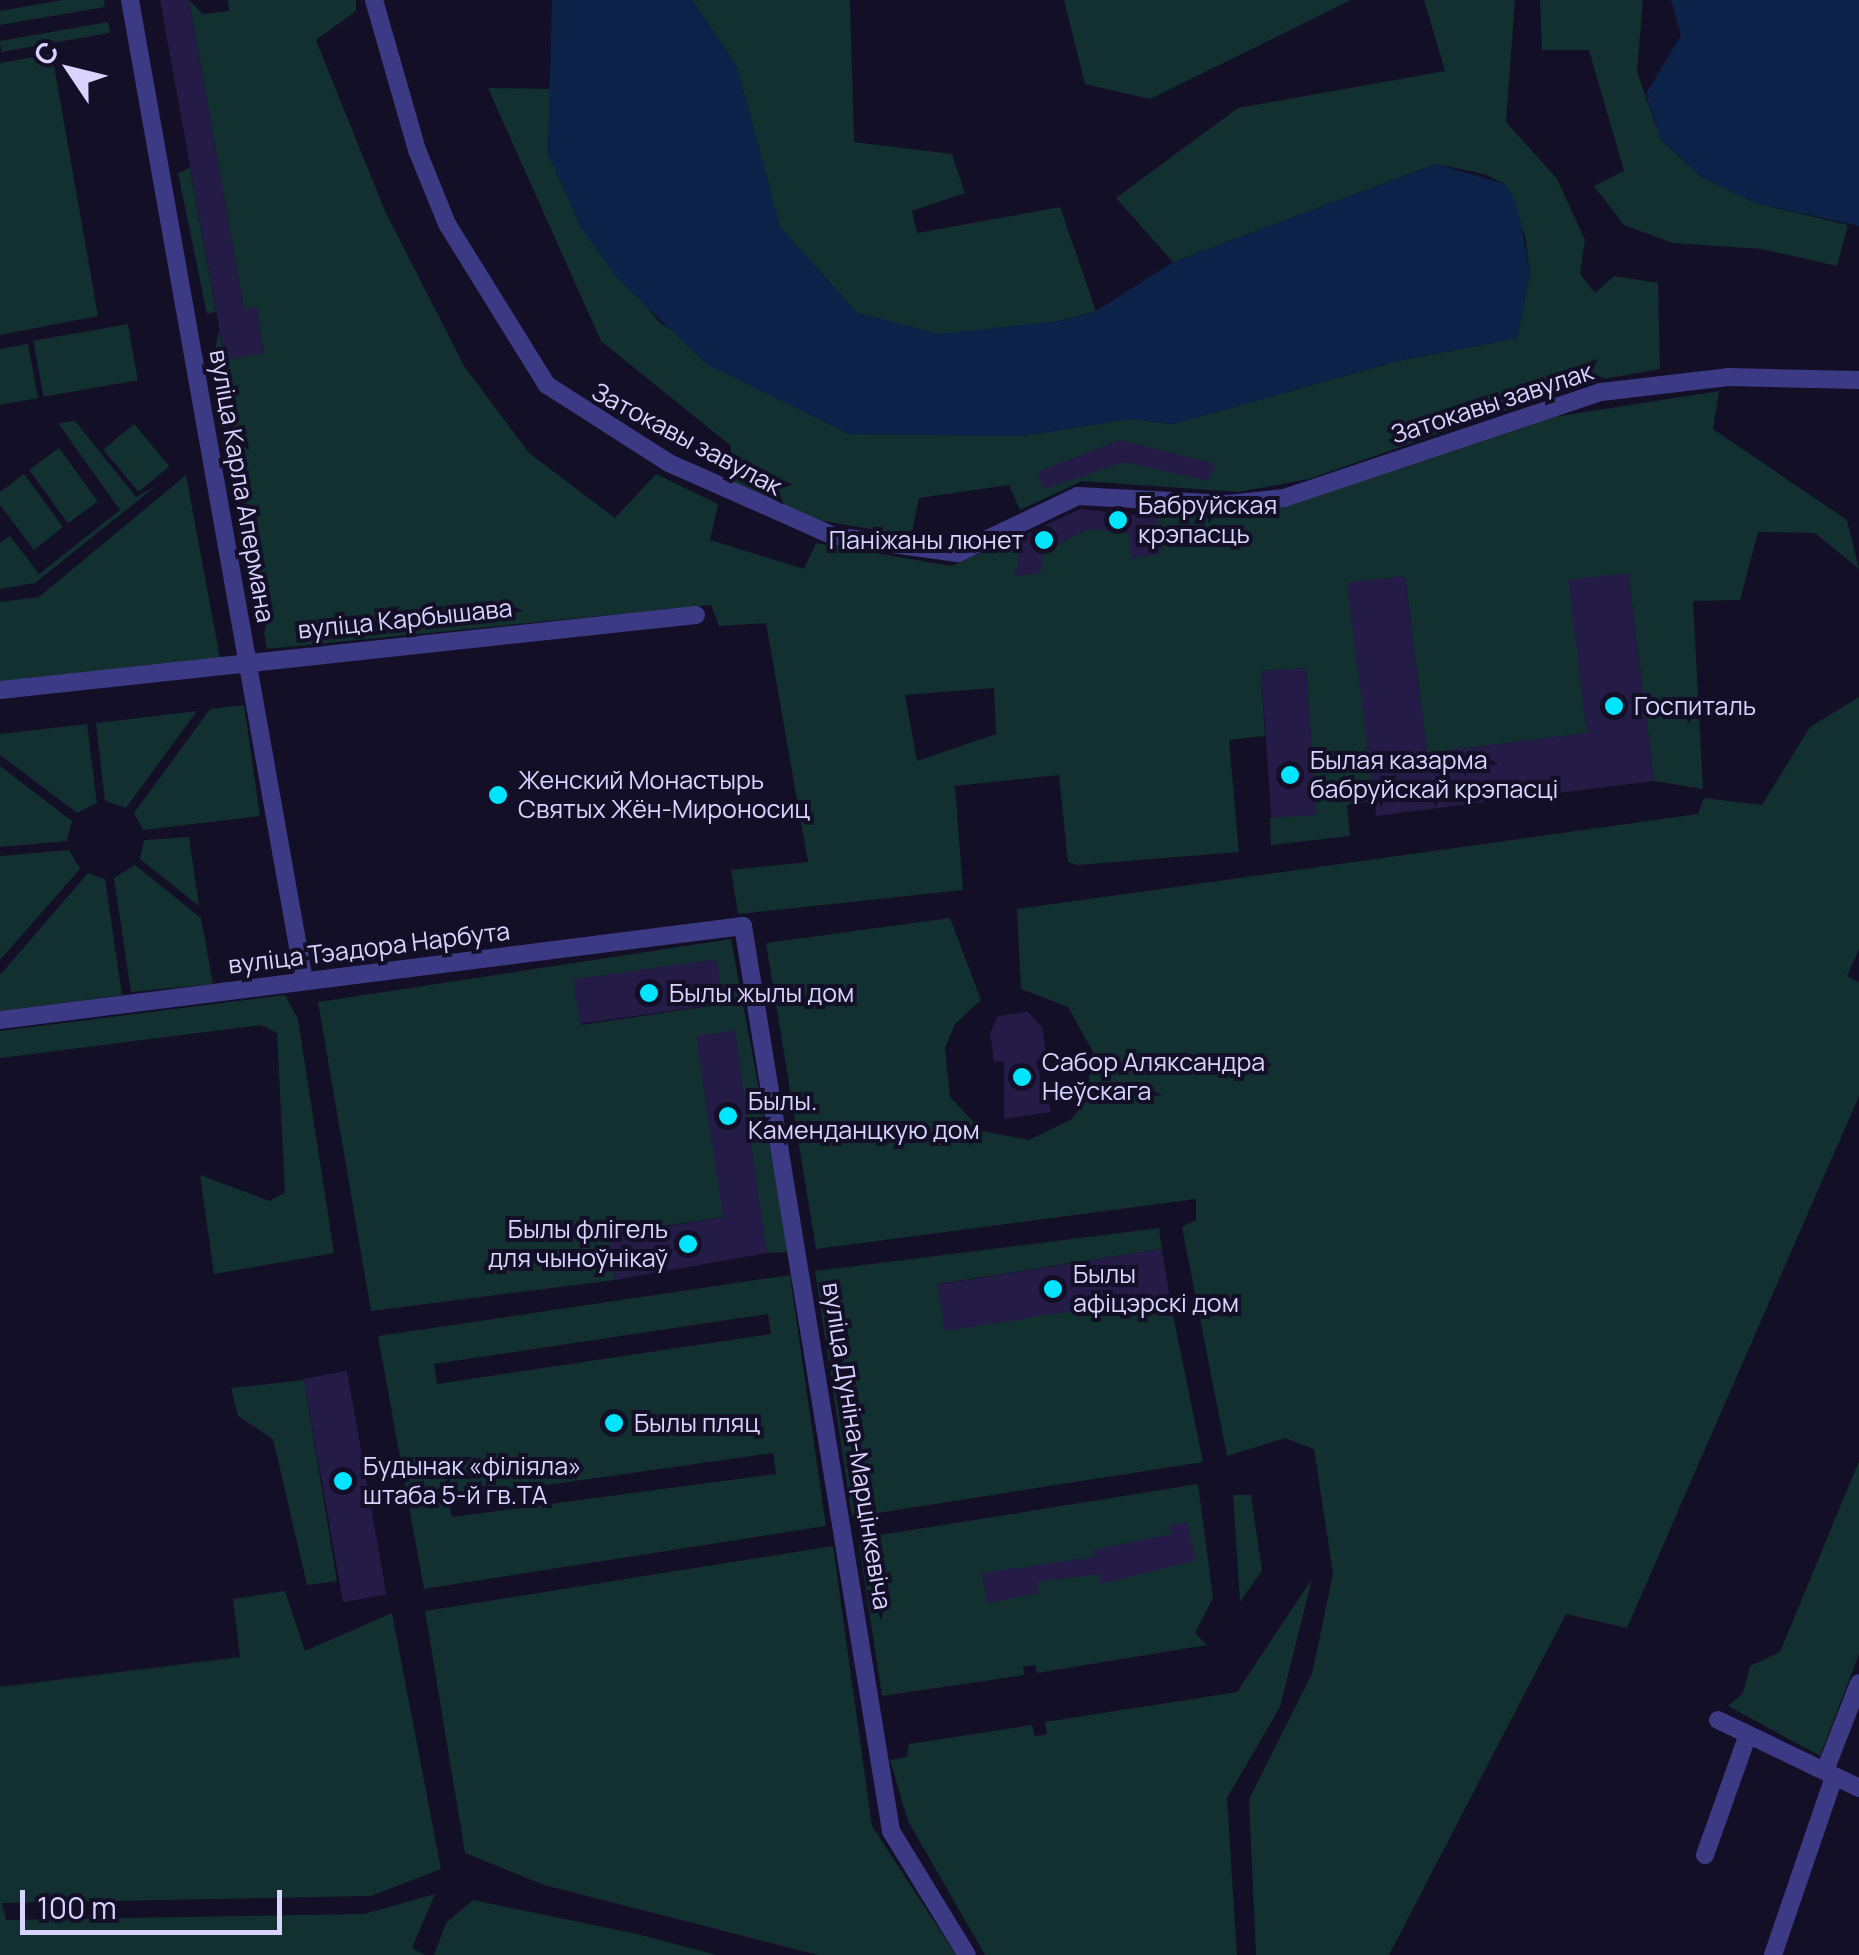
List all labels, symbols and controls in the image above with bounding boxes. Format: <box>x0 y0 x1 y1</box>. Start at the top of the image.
north arrow <box>20 20 120 120</box>
text: С <box>24 33 67 72</box>
street label: вуліца Карла Апермана <box>203 347 281 625</box>
street label: Затокавы завулак <box>1387 356 1597 450</box>
street label: Затокавы завулак <box>587 376 787 502</box>
place label: Бабруйская крэпасць <box>1138 491 1277 550</box>
marker: Бабруйская крэпасць <box>1107 509 1129 531</box>
place label: Паніжаны люнет <box>829 525 1024 555</box>
marker: Паніжаны люнет <box>1033 529 1055 551</box>
street label: вуліца Карбышава <box>296 593 514 645</box>
place label: Госпиталь <box>1634 691 1756 721</box>
marker: Госпиталь <box>1603 695 1625 717</box>
place label: Былая казарма бабруйскай крэпасці <box>1310 746 1558 805</box>
marker: Былая казарма бабруйскай крэпасці <box>1279 764 1301 786</box>
place label: Женский Монастырь Святых Жён-Мироносиц <box>518 766 810 825</box>
marker: Женский Монастырь Святых Жён-Мироносиц <box>487 784 509 806</box>
street label: вуліца Тэадора Нарбута <box>226 916 512 980</box>
place label: Былы жылы дом <box>669 978 854 1008</box>
marker: Былы жылы дом <box>638 982 660 1004</box>
place label: Сабор Аляксандра Неўскага <box>1042 1048 1265 1107</box>
marker: Сабор Аляксандра Неўскага <box>1011 1066 1033 1088</box>
place label: Былы. Каменданцкую дом <box>748 1087 980 1146</box>
marker: Былы. Каменданцкую дом <box>717 1105 739 1127</box>
place label: Былы флігель для чыноўнікаў <box>488 1215 668 1274</box>
marker: Былы флігель для чыноўнікаў <box>677 1233 699 1255</box>
place label: Былы афіцэрскі дом <box>1073 1260 1239 1319</box>
marker: Былы афіцэрскі дом <box>1042 1278 1064 1300</box>
street label: вуліца Дуніна-Марцінкевіча <box>816 1280 898 1612</box>
place label: Былы пляц <box>634 1408 760 1438</box>
marker: Былы пляц <box>603 1412 625 1434</box>
place label: Будынак «філіяла» штаба 5-й гв.ТА <box>363 1452 581 1511</box>
marker: Будынак «філіяла» штаба 5-й гв.ТА <box>332 1470 354 1492</box>
scale bar <box>25 1870 288 1932</box>
text: 100 m <box>37 1887 117 1928</box>

